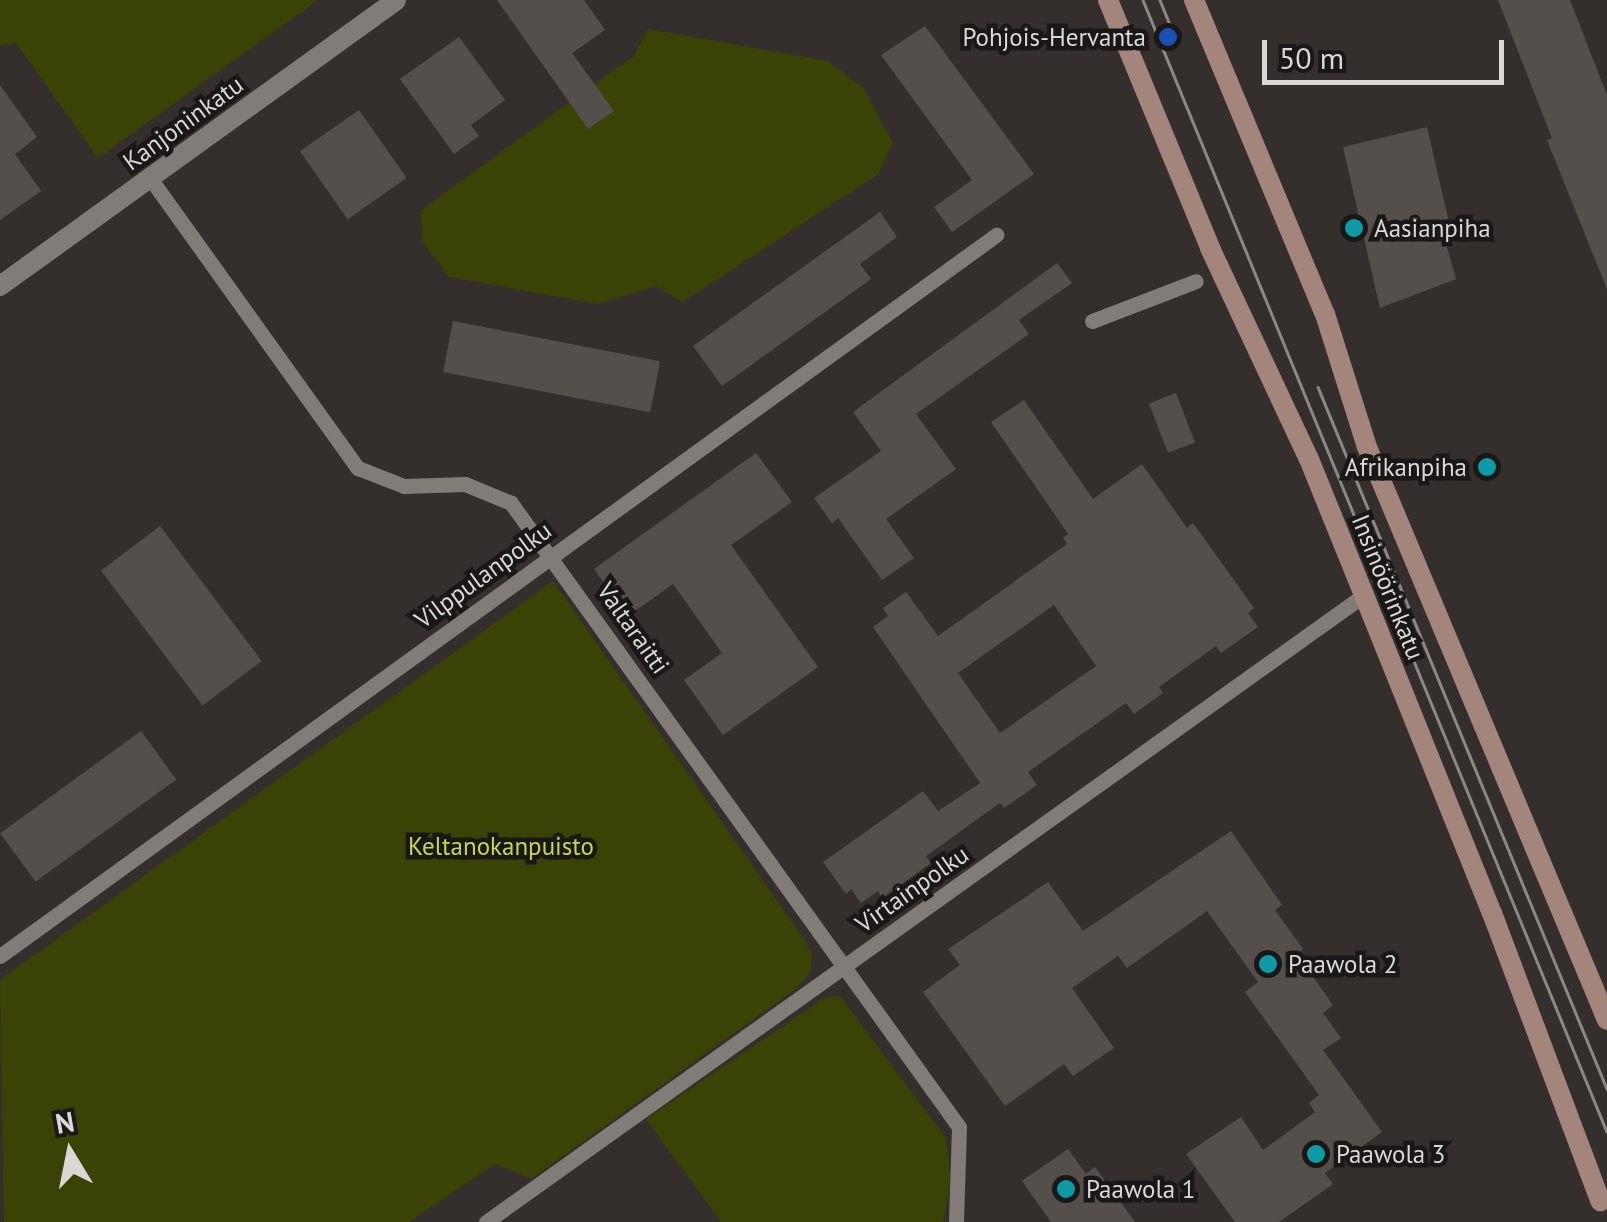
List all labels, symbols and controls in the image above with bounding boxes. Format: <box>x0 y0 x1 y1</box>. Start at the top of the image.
scale bar <box>1267 20 1510 82</box>
place label: Pohjois-Hervanta <box>963 22 1146 52</box>
marker: Pohjois-Hervanta <box>1155 24 1181 50</box>
text: 50 m <box>1279 38 1344 77</box>
street label: Kanjoninkatu <box>117 69 249 177</box>
place label: Aasianpiha <box>1374 213 1491 243</box>
marker: Aasianpiha <box>1343 217 1365 239</box>
place label: Afrikanpiha <box>1345 452 1467 482</box>
marker: Afrikanpiha <box>1476 456 1498 478</box>
street label: Insinöörinkatu <box>1345 510 1431 664</box>
street label: Vilppulanpolku <box>409 515 557 635</box>
street label: Valtaraitti <box>591 576 675 680</box>
park label: Keltanokanpuisto <box>408 831 594 861</box>
street label: Virtainpolku <box>850 839 974 939</box>
place label: Paawola 2 <box>1288 949 1397 979</box>
marker: Paawola 2 <box>1257 953 1279 975</box>
north arrow <box>20 1102 120 1202</box>
text: N <box>52 1102 77 1142</box>
place label: Paawola 3 <box>1336 1139 1445 1169</box>
marker: Paawola 3 <box>1305 1143 1327 1165</box>
place label: Paawola 1 <box>1086 1174 1195 1204</box>
marker: Paawola 1 <box>1055 1178 1077 1200</box>

